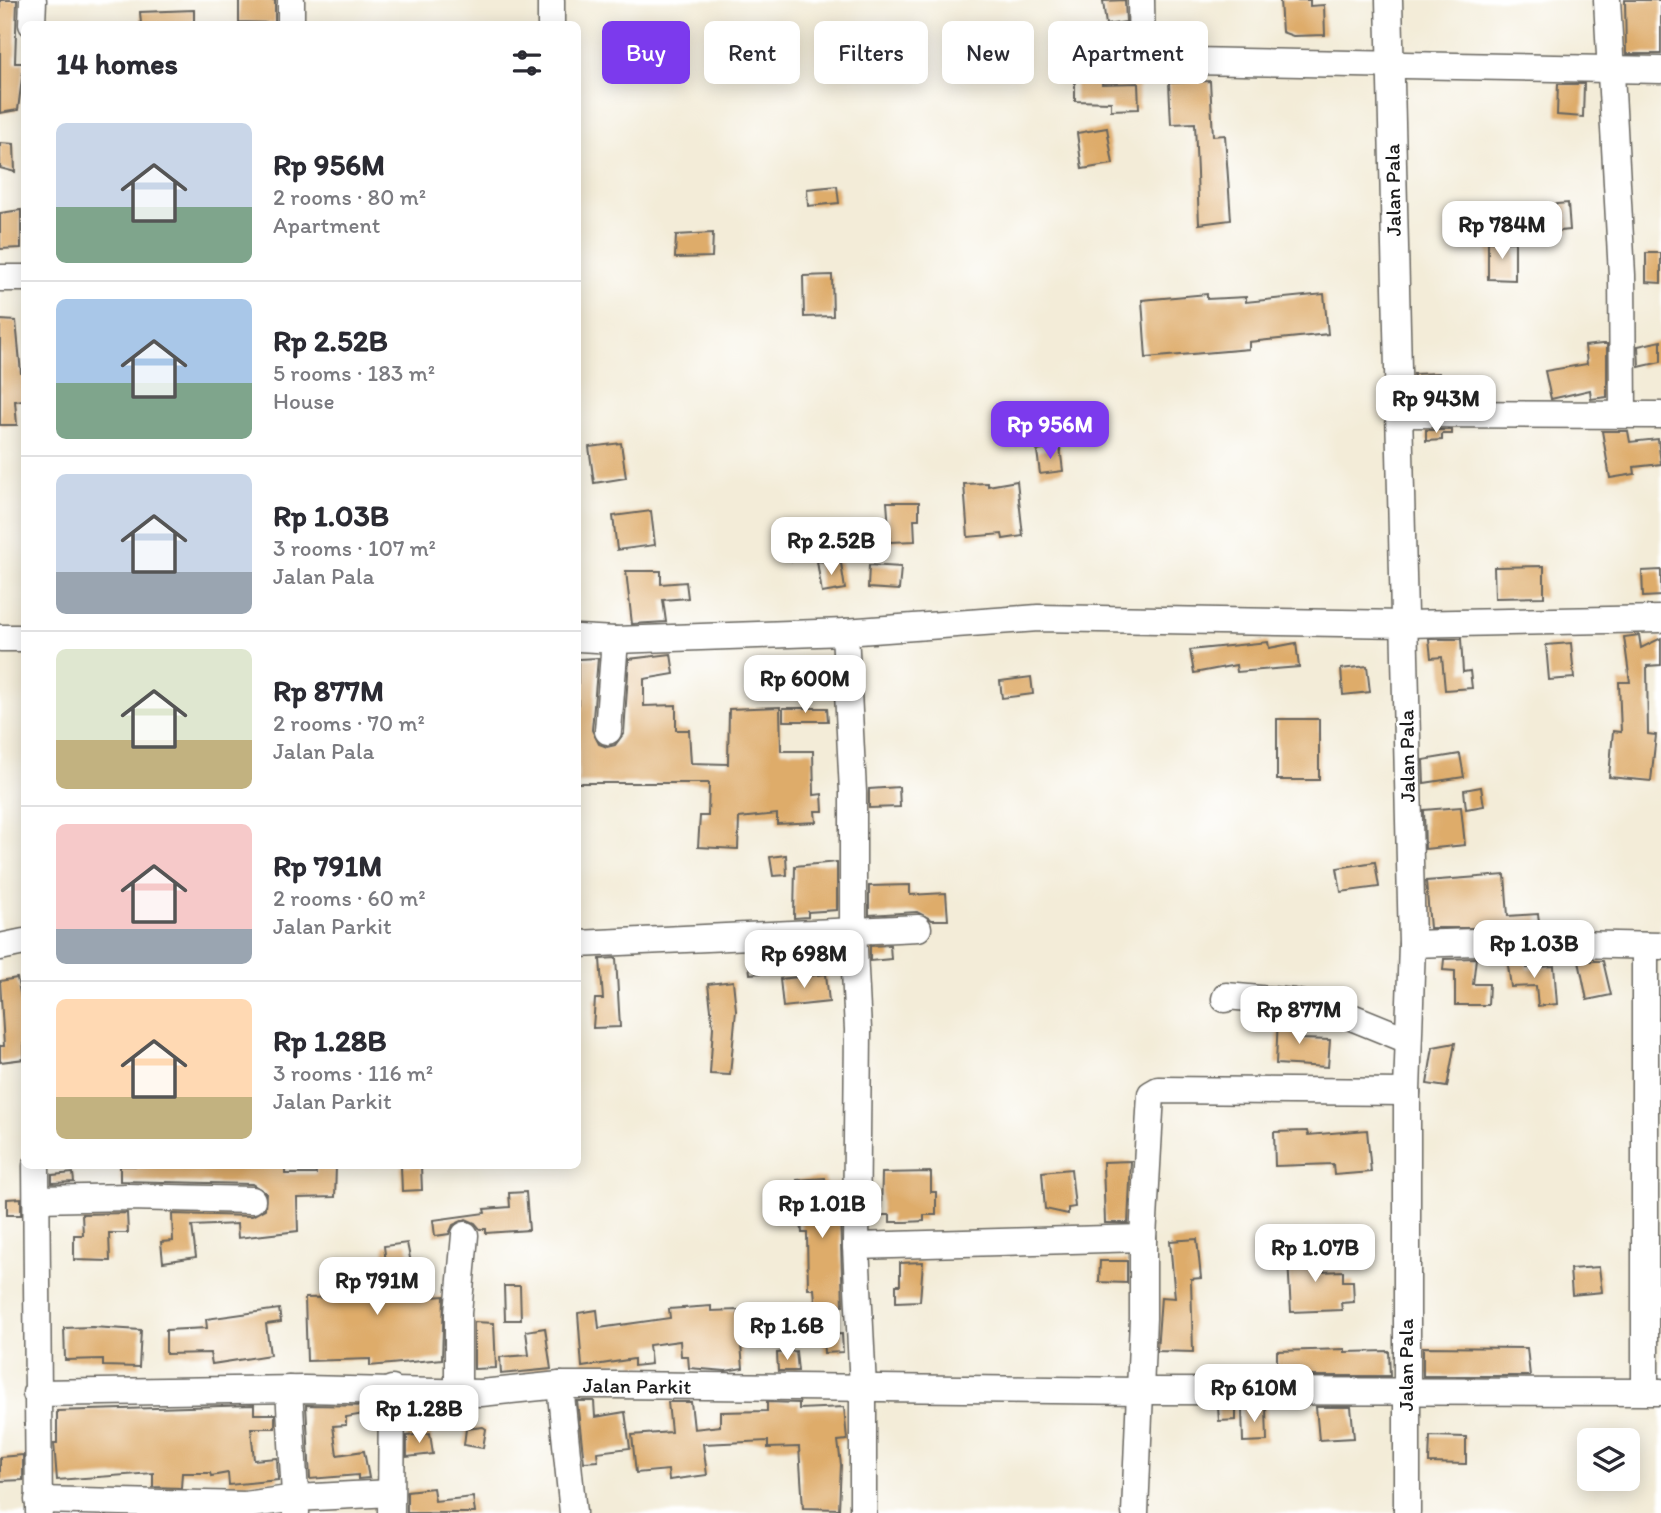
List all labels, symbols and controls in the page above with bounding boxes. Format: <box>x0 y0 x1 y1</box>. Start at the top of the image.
chip: Buy <box>602 21 690 84</box>
chip: Rent <box>704 21 800 84</box>
chip: Filters <box>814 21 928 84</box>
chip: New <box>942 21 1034 84</box>
chip: Apartment <box>1048 21 1208 84</box>
icon: filters <box>508 44 546 82</box>
text: 14 homes <box>56 45 178 82</box>
street label: Jalan Pala <box>1379 143 1406 237</box>
text: Rp 956M <box>273 146 385 183</box>
icon: home <box>112 151 196 235</box>
text: 2 rooms · 80 m² <box>273 183 426 211</box>
pin: Rp 784M <box>1437 202 1567 261</box>
text: Rp 784M <box>1458 210 1546 238</box>
text: Apartment <box>273 211 380 239</box>
text: Rp 2.52B <box>273 322 388 359</box>
icon: home <box>112 327 196 411</box>
text: 5 rooms · 183 m² <box>273 359 435 387</box>
pin: Rp 943M <box>1371 376 1501 435</box>
text: Rp 943M <box>1392 384 1480 412</box>
text: House <box>273 387 335 415</box>
pin: Rp 956M <box>985 402 1115 461</box>
text: Rp 956M <box>1007 410 1093 438</box>
text: Rp 1.03B <box>273 497 389 534</box>
icon: home <box>112 502 196 586</box>
pin: Rp 2.52B <box>759 518 903 577</box>
text: Rp 2.52B <box>787 526 875 554</box>
text: 3 rooms · 107 m² <box>273 534 436 562</box>
text: Jalan Pala <box>273 562 375 590</box>
pin: Rp 600M <box>740 656 870 715</box>
text: Rp 600M <box>760 664 850 692</box>
text: Rp 877M <box>273 672 384 709</box>
icon: home <box>112 677 196 761</box>
text: 2 rooms · 70 m² <box>273 709 425 737</box>
street label: Jalan Pala <box>1393 709 1420 803</box>
text: Jalan Pala <box>273 737 375 765</box>
text: Rp 791M <box>273 847 382 884</box>
icon: home <box>112 852 196 936</box>
text: 2 rooms · 60 m² <box>273 884 426 912</box>
text: Jalan Parkit <box>273 912 392 940</box>
pin: Rp 1.03B <box>1462 920 1606 980</box>
text: Rp 1.03B <box>1489 929 1579 957</box>
pin: Rp 698M <box>739 930 869 990</box>
text: Rp 698M <box>761 939 847 967</box>
pin: Rp 877M <box>1234 986 1364 1046</box>
text: Rp 877M <box>1256 995 1342 1023</box>
text: Rp 1.28B <box>273 1022 387 1059</box>
icon: home <box>112 1027 196 1111</box>
text: 3 rooms · 116 m² <box>273 1059 433 1087</box>
text: Jalan Parkit <box>273 1087 392 1115</box>
pin: Rp 1.01B <box>750 1180 894 1240</box>
text: Rp 1.01B <box>778 1189 866 1217</box>
pin: Rp 1.07B <box>1243 1224 1387 1284</box>
text: Rp 1.07B <box>1271 1233 1359 1261</box>
pin: Rp 791M <box>312 1258 442 1317</box>
text: Rp 791M <box>335 1266 419 1294</box>
pin: Rp 1.6B <box>722 1302 852 1362</box>
text: Rp 1.6B <box>750 1311 824 1339</box>
street label: Jalan Pala <box>1393 1319 1418 1411</box>
pin: Rp 610M <box>1189 1364 1319 1424</box>
street label: Jalan Parkit <box>583 1372 691 1399</box>
text: Rp 610M <box>1211 1373 1297 1401</box>
pin: Rp 1.28B <box>347 1386 491 1445</box>
text: Rp 1.28B <box>375 1394 463 1422</box>
map controls <box>1577 1428 1640 1491</box>
button: layers <box>1577 1428 1640 1491</box>

